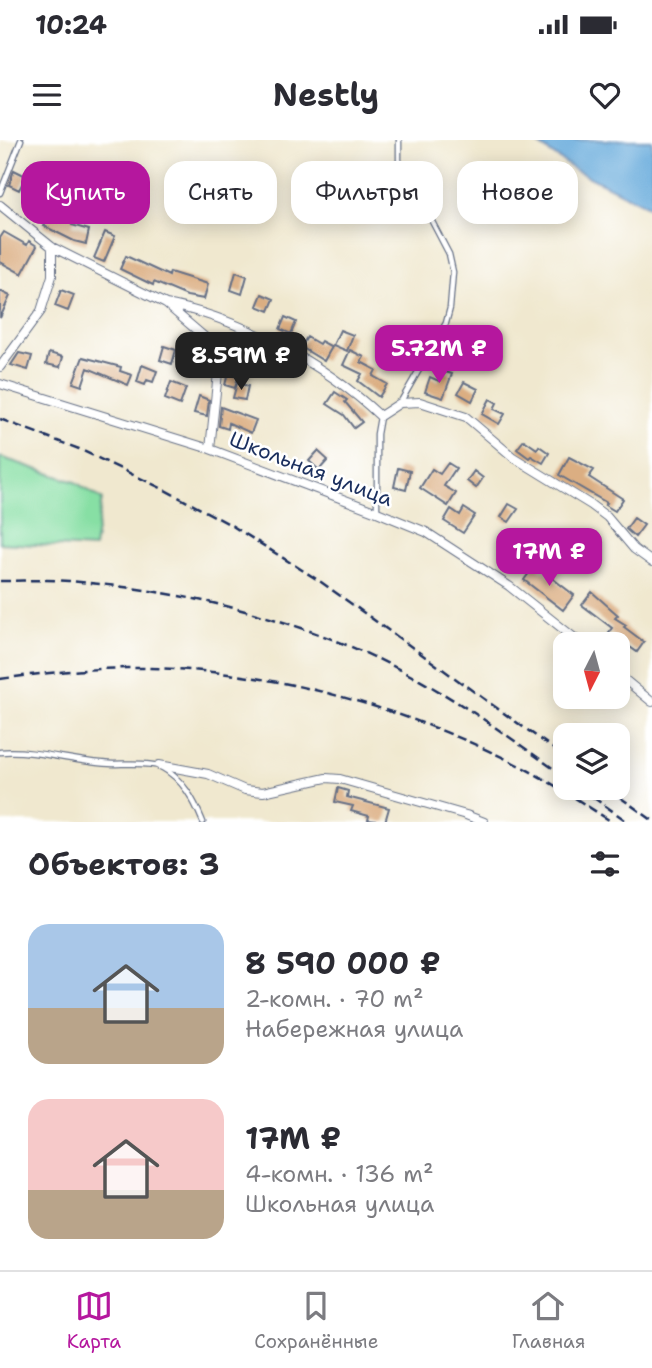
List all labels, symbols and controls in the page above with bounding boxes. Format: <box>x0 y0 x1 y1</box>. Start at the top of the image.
text: 10:24 <box>35 7 107 42</box>
text: Nestly <box>273 73 379 116</box>
icon: menu <box>28 76 66 114</box>
icon: heart <box>586 76 624 114</box>
chip: Купить <box>21 161 150 224</box>
chip: Снять <box>164 161 277 224</box>
chip: Фильтры <box>291 161 443 224</box>
chip: Новое <box>457 161 578 224</box>
pin: 5.72M ₽ <box>374 326 504 385</box>
pin: 8.59M ₽ <box>176 332 306 392</box>
text: 5.72M ₽ <box>391 333 487 363</box>
text: 8.59M ₽ <box>191 340 291 370</box>
street label: Школьная улица <box>225 425 397 513</box>
pin: 17M ₽ <box>500 528 598 588</box>
text: 17M ₽ <box>512 536 586 566</box>
north arrow <box>553 632 630 709</box>
map controls <box>553 632 630 800</box>
button: layers <box>553 723 630 800</box>
text: Объектов: 3 <box>28 844 220 885</box>
icon: filters <box>586 845 624 883</box>
text: 8 590 000 ₽ <box>245 943 441 984</box>
icon: home <box>84 952 168 1036</box>
text: 2-комн. · 70 m² <box>245 984 424 1014</box>
text: Набережная улица <box>245 1014 463 1044</box>
text: 17M ₽ <box>245 1118 341 1159</box>
icon: home <box>84 1127 168 1211</box>
text: 4-комн. · 136 m² <box>245 1159 434 1189</box>
text: Школьная улица <box>245 1189 434 1219</box>
tab: Карта <box>67 1287 121 1354</box>
tab: Сохранённые <box>254 1287 378 1354</box>
tab: Главная <box>512 1287 585 1354</box>

